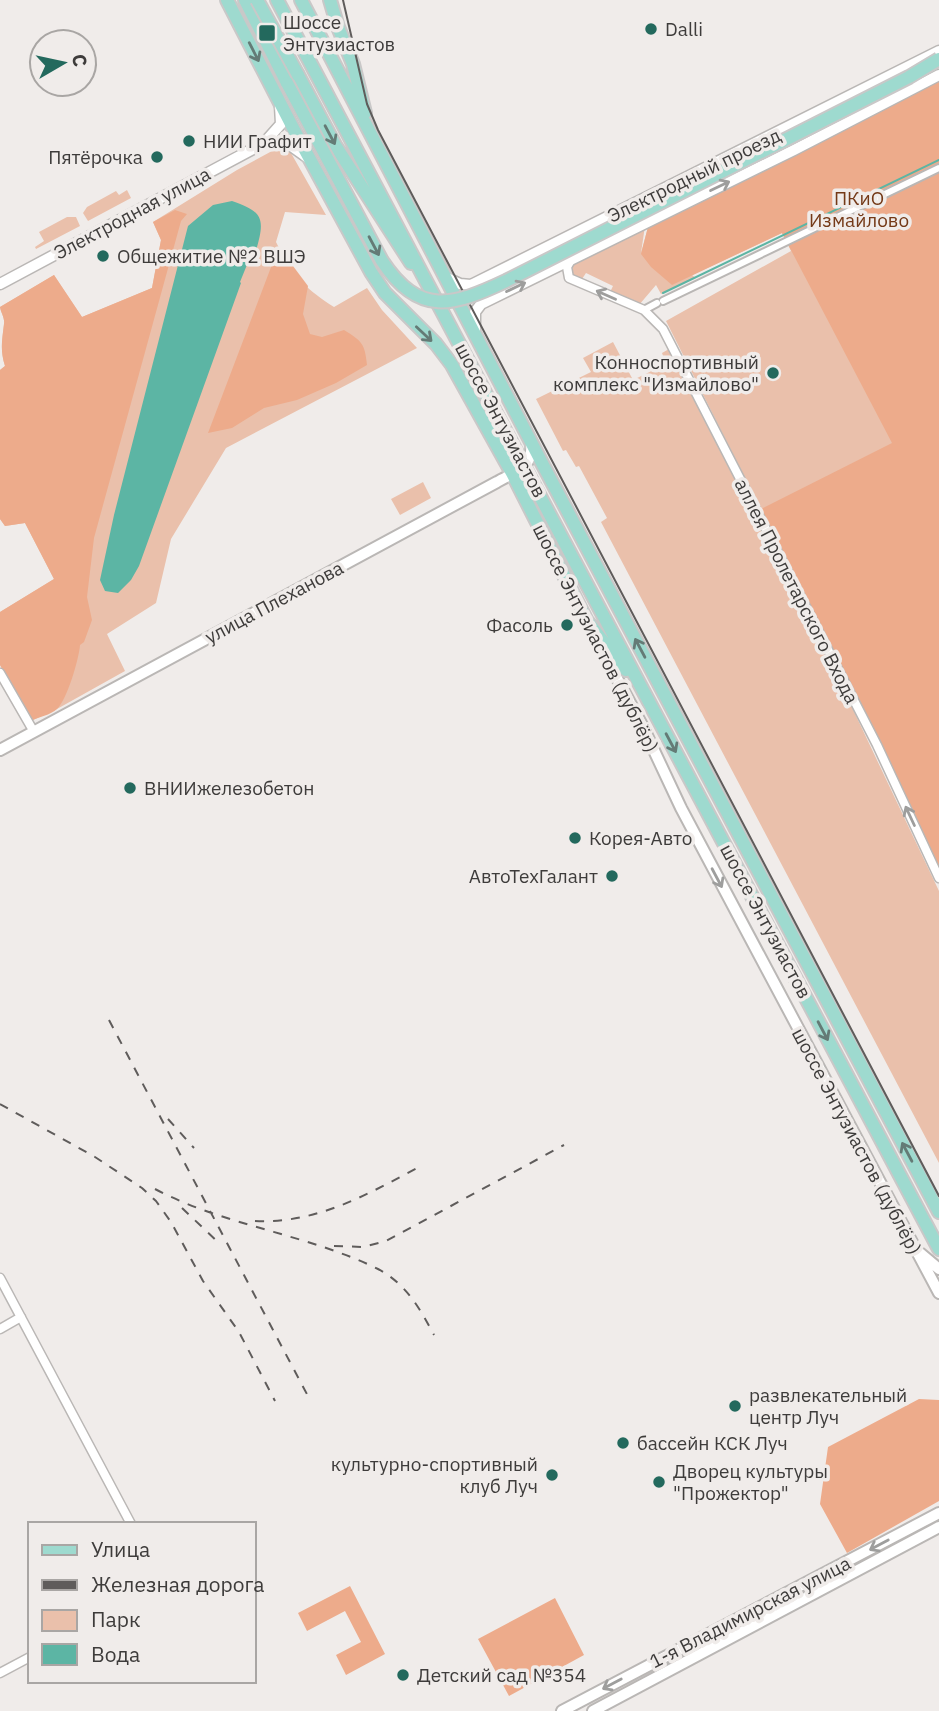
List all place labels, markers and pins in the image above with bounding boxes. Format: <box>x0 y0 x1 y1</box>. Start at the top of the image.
place label: Шоссе Энтузиастов <box>283 10 395 56</box>
place label: Dalli <box>665 17 703 41</box>
marker: Dalli <box>643 21 659 37</box>
marker: Шоссе Энтузиастов <box>257 23 277 43</box>
place label: НИИ Графит <box>203 129 312 153</box>
marker: НИИ Графит <box>181 133 197 149</box>
place label: Пятёрочка <box>48 145 143 169</box>
marker: Пятёрочка <box>149 149 165 165</box>
place label: Общежитие №2 ВШЭ <box>117 244 306 268</box>
marker: Общежитие №2 ВШЭ <box>95 248 111 264</box>
place label: Конноспортивный комплекс "Измайлово" <box>553 350 759 396</box>
marker: Конноспортивный комплекс "Измайлово" <box>765 365 781 381</box>
place label: Фасоль <box>486 613 553 637</box>
marker: Фасоль <box>559 617 575 633</box>
place label: ВНИИжелезобетон <box>144 776 314 800</box>
marker: ВНИИжелезобетон <box>122 780 138 796</box>
place label: Корея-Авто <box>589 826 692 850</box>
marker: Корея-Авто <box>567 830 583 846</box>
place label: АвтоТехГалант <box>469 864 598 888</box>
marker: АвтоТехГалант <box>604 868 620 884</box>
place label: развлекательный центр Луч <box>749 1383 907 1429</box>
marker: развлекательный центр Луч <box>727 1398 743 1414</box>
place label: бассейн КСК Луч <box>637 1431 788 1455</box>
marker: бассейн КСК Луч <box>615 1435 631 1451</box>
place label: культурно-спортивный клуб Луч <box>331 1452 538 1498</box>
place label: Дворец культуры "Прожектор" <box>673 1459 828 1505</box>
marker: культурно-спортивный клуб Луч <box>544 1467 560 1483</box>
marker: Дворец культуры "Прожектор" <box>651 1474 667 1490</box>
place label: Детский сад №354 <box>417 1663 586 1687</box>
marker: Детский сад №354 <box>395 1667 411 1683</box>

